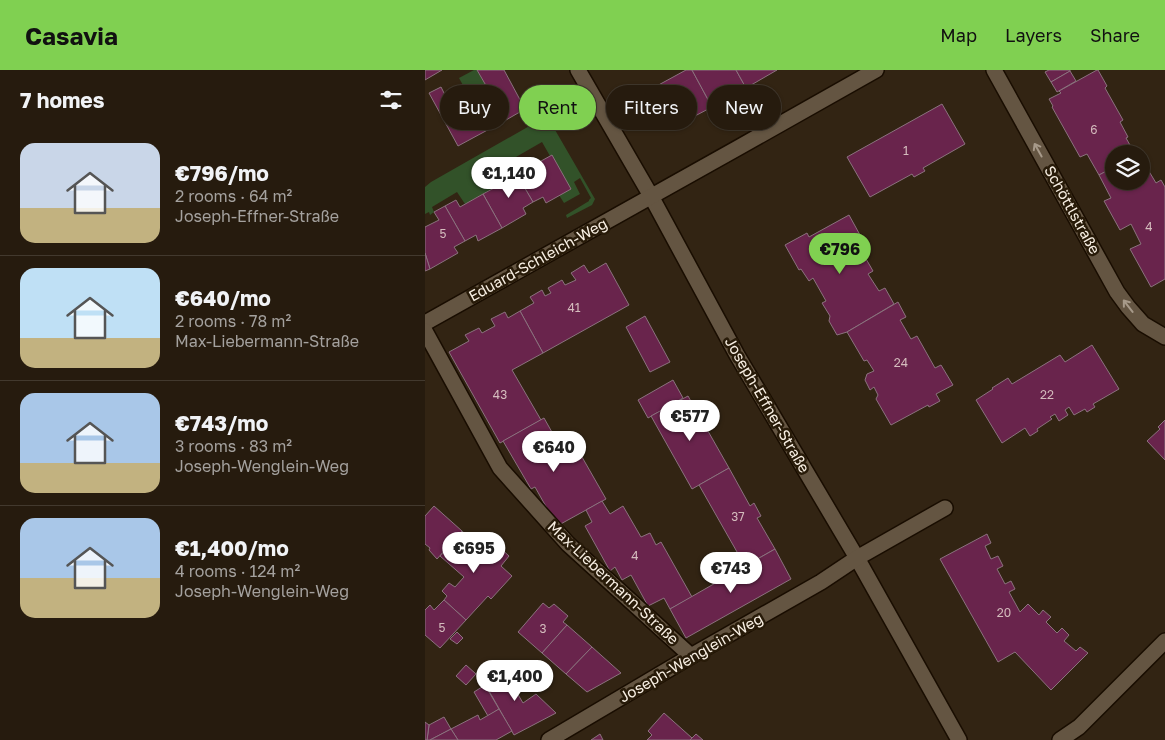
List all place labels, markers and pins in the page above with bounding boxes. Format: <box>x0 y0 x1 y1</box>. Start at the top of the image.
pin: €1,140 <box>468 156 550 199</box>
pin: €796 <box>810 232 870 275</box>
pin: €577 <box>660 400 720 442</box>
pin: €640 <box>524 430 584 473</box>
pin: €695 <box>444 532 504 574</box>
pin: €743 <box>701 552 761 594</box>
pin: €1,400 <box>474 660 556 702</box>

